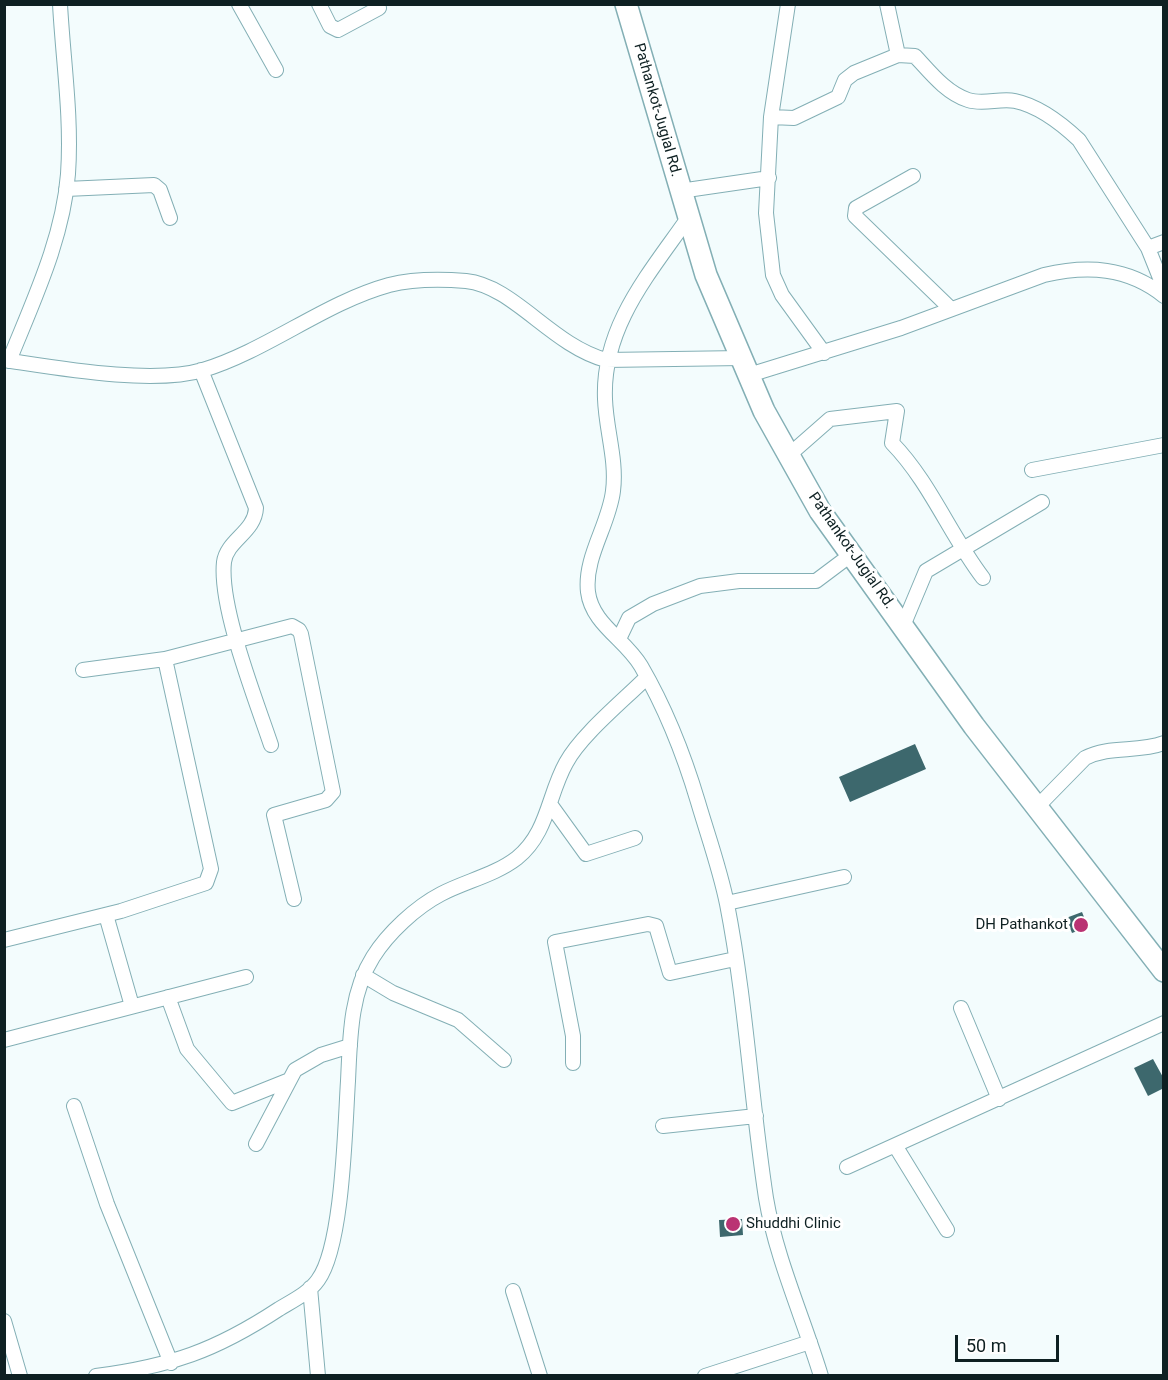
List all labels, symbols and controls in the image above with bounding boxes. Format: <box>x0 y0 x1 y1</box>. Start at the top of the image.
street label: Pathankot-Jugial Rd. <box>629 41 685 179</box>
street label: Pathankot-Jugial Rd. <box>804 489 898 613</box>
place label: DH Pathankot <box>976 916 1068 934</box>
marker: DH Pathankot <box>1072 916 1090 934</box>
marker: Shuddhi Clinic <box>724 1215 742 1233</box>
place label: Shuddhi Clinic <box>746 1215 841 1233</box>
scale bar <box>958 1323 1062 1361</box>
text: 50 m <box>966 1335 1006 1356</box>

